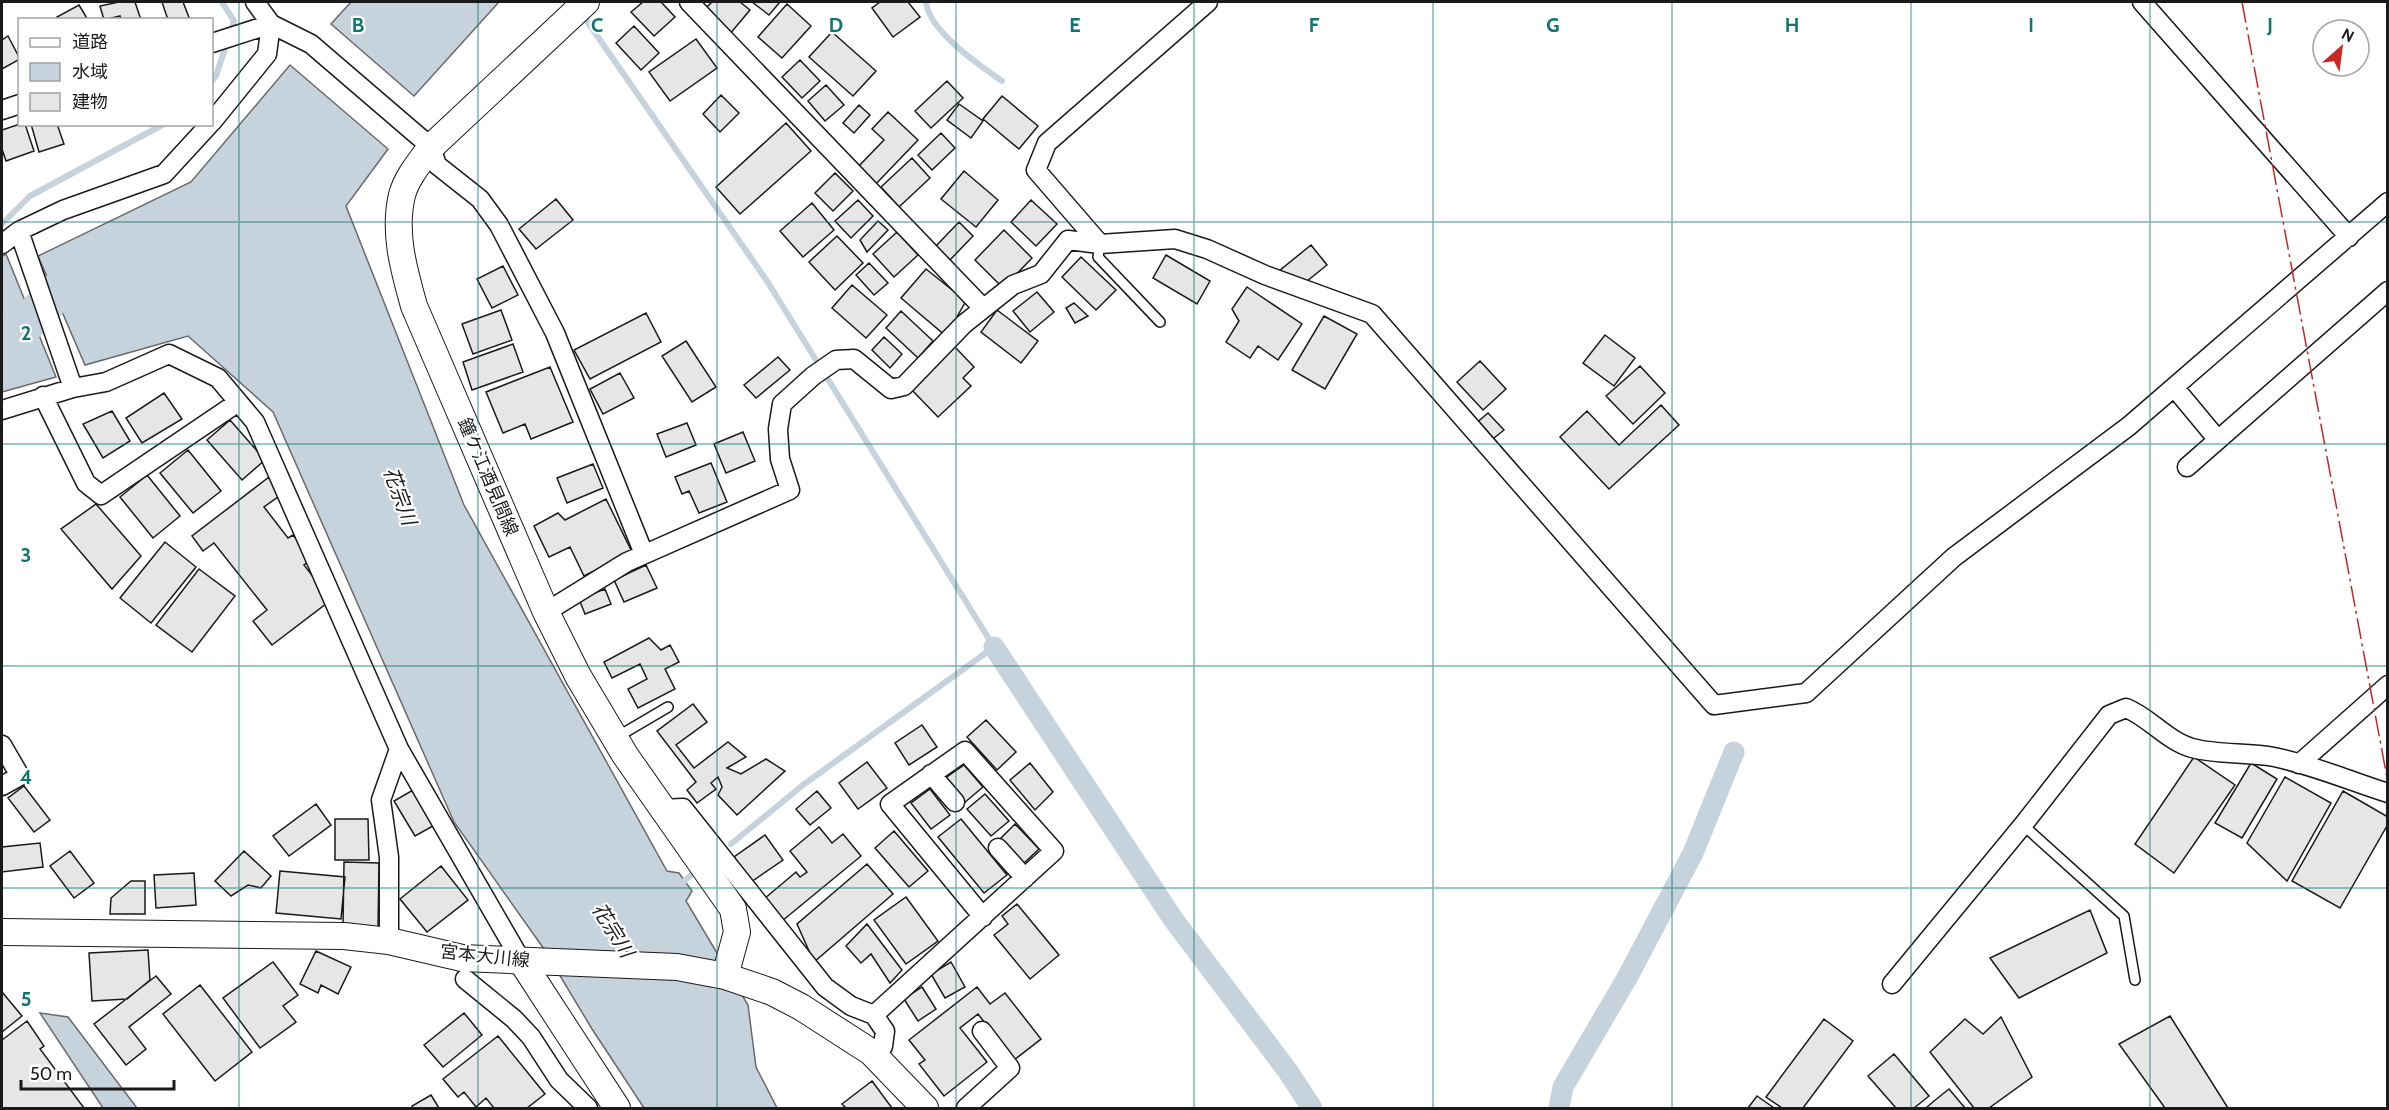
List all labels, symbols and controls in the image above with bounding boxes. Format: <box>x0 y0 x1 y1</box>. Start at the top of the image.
text: B <box>352 13 364 37</box>
text: C <box>591 13 603 37</box>
text: D <box>829 13 843 37</box>
text: E <box>1069 13 1081 37</box>
text: F <box>1309 13 1320 37</box>
text: G <box>1546 13 1560 37</box>
text: H <box>1785 13 1799 37</box>
text: I <box>2028 13 2034 37</box>
text: J <box>2266 13 2273 37</box>
legend <box>18 18 213 126</box>
north arrow <box>2311 18 2371 78</box>
text: N <box>2338 24 2357 46</box>
text: 道路 <box>72 31 108 53</box>
text: 水域 <box>72 61 108 83</box>
text: 建物 <box>72 91 108 113</box>
text: 2 <box>21 321 31 345</box>
street label: 鐘ケ江酒見間線 <box>453 415 523 539</box>
water label: 花宗川 <box>378 464 422 530</box>
text: 3 <box>21 543 31 567</box>
text: 4 <box>20 765 32 789</box>
water label: 花宗川 <box>587 898 640 963</box>
street label: 宮本大川線 <box>439 940 531 972</box>
text: 5 <box>21 987 31 1011</box>
scale bar <box>21 1053 174 1091</box>
text: 50 m <box>30 1063 72 1085</box>

